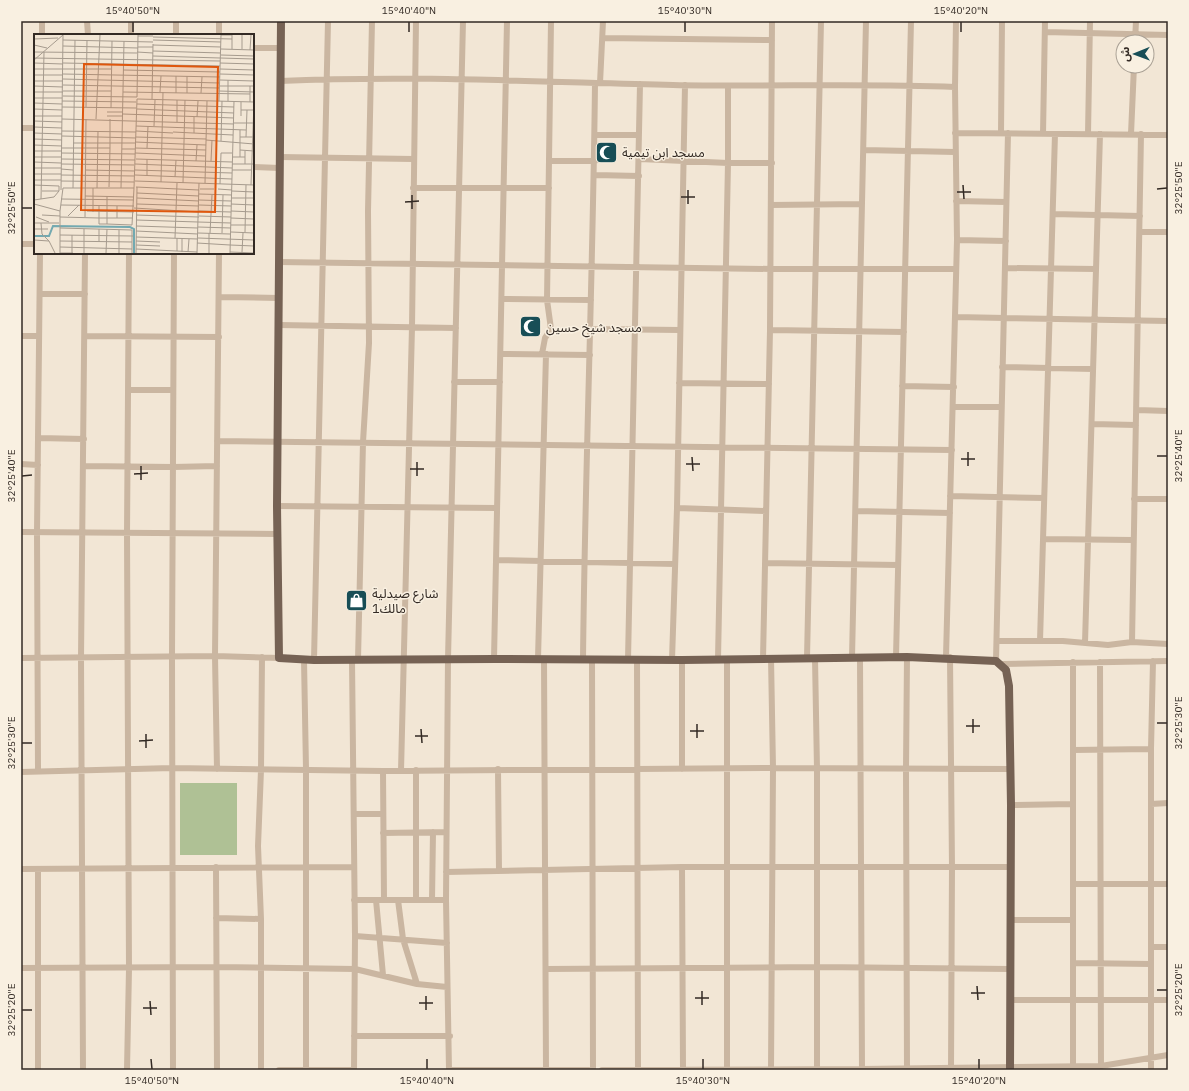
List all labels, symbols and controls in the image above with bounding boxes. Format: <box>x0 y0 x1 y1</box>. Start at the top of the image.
text: 15°40'50"N <box>106 4 160 17</box>
text: 15°40'40"N <box>382 4 436 17</box>
text: 15°40'30"N <box>658 4 712 17</box>
text: 15°40'20"N <box>934 4 988 17</box>
inset map <box>34 34 254 254</box>
north arrow <box>1115 34 1155 74</box>
text: ش <box>1118 47 1132 62</box>
mosque icon: مسجد ابن تيمية <box>593 139 619 165</box>
place label: مسجد ابن تيمية <box>622 144 705 161</box>
text: 32°25'50"E <box>1172 161 1185 215</box>
text: 32°25'50"E <box>5 181 18 235</box>
mosque icon: مسجد شيخ حسين <box>517 314 543 340</box>
place label: مسجد شيخ حسين <box>546 319 642 338</box>
text: 32°25'40"E <box>1172 429 1185 483</box>
text: 32°25'40"E <box>5 449 18 503</box>
place label: شارع صيدلية مالك1 <box>372 585 438 617</box>
shop icon: شارع صيدلية مالك1 <box>344 587 370 613</box>
text: 32°25'30"E <box>1172 696 1185 750</box>
text: 32°25'30"E <box>5 716 18 770</box>
text: 32°25'20"E <box>1172 963 1185 1017</box>
text: 32°25'20"E <box>5 983 18 1037</box>
text: 15°40'50"N <box>125 1074 179 1087</box>
text: 15°40'40"N <box>400 1074 454 1087</box>
text: 15°40'30"N <box>676 1074 730 1087</box>
text: 15°40'20"N <box>952 1074 1006 1087</box>

